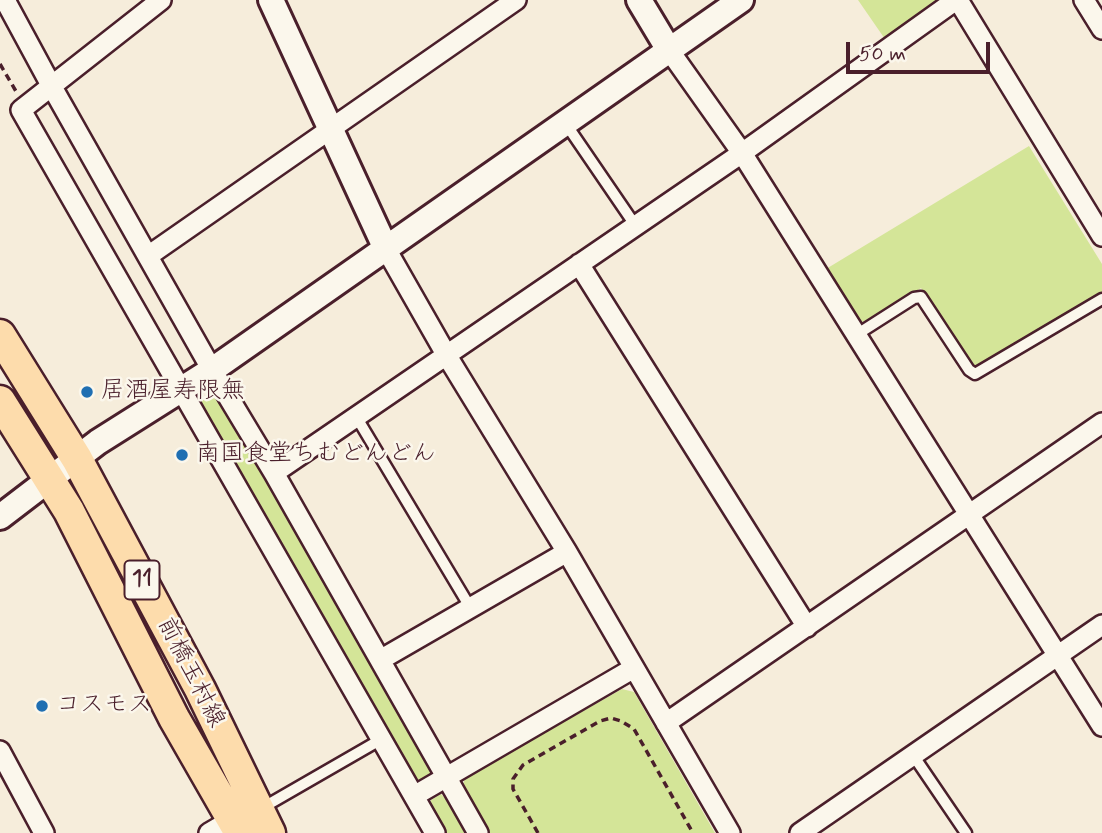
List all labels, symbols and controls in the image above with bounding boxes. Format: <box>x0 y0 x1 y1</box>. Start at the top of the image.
scale bar <box>850 28 993 72</box>
text: 50 m <box>859 40 906 68</box>
place label: 居酒屋寿限無 <box>101 378 245 406</box>
marker: 居酒屋寿限無 <box>79 384 95 400</box>
place label: 南国食堂ちむどんどん <box>196 441 436 469</box>
marker: 南国食堂ちむどんどん <box>174 447 190 463</box>
road number: 11 <box>124 560 160 600</box>
street label: 前橋玉村線 <box>150 613 230 733</box>
place label: コスモス <box>56 692 152 720</box>
marker: コスモス <box>34 698 50 714</box>

